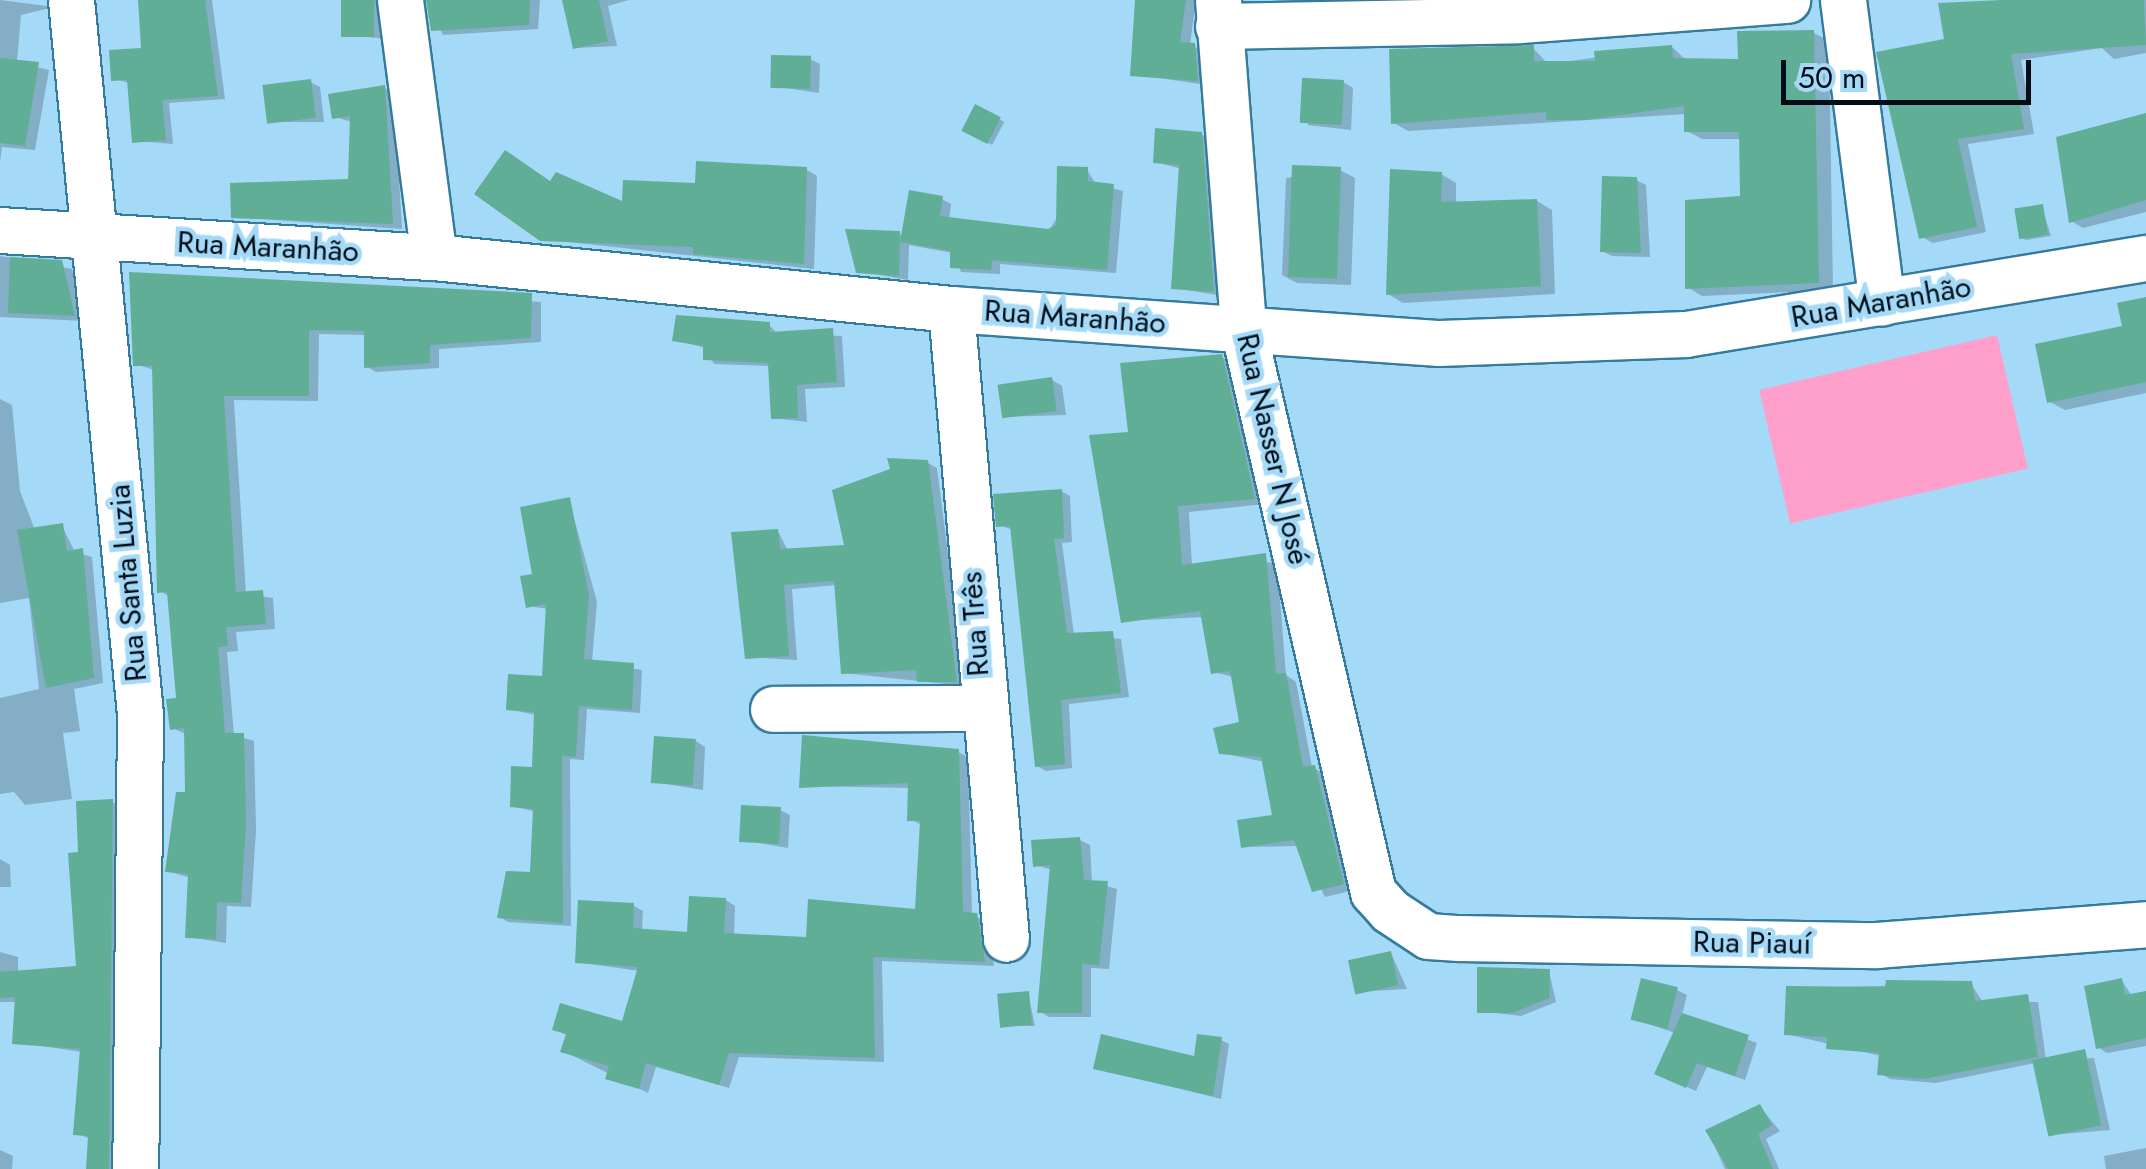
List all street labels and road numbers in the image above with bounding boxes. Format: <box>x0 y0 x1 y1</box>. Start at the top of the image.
street label: Rua Maranhão <box>176 224 360 270</box>
street label: Rua Maranhão <box>1788 268 1974 336</box>
street label: Rua Maranhão <box>983 293 1167 341</box>
street label: Rua Nasser N José <box>1229 330 1317 568</box>
street label: Rua Santa Luzia <box>101 483 155 683</box>
street label: Rua Três <box>953 570 997 678</box>
street label: Rua Piauí <box>1693 924 1811 962</box>

